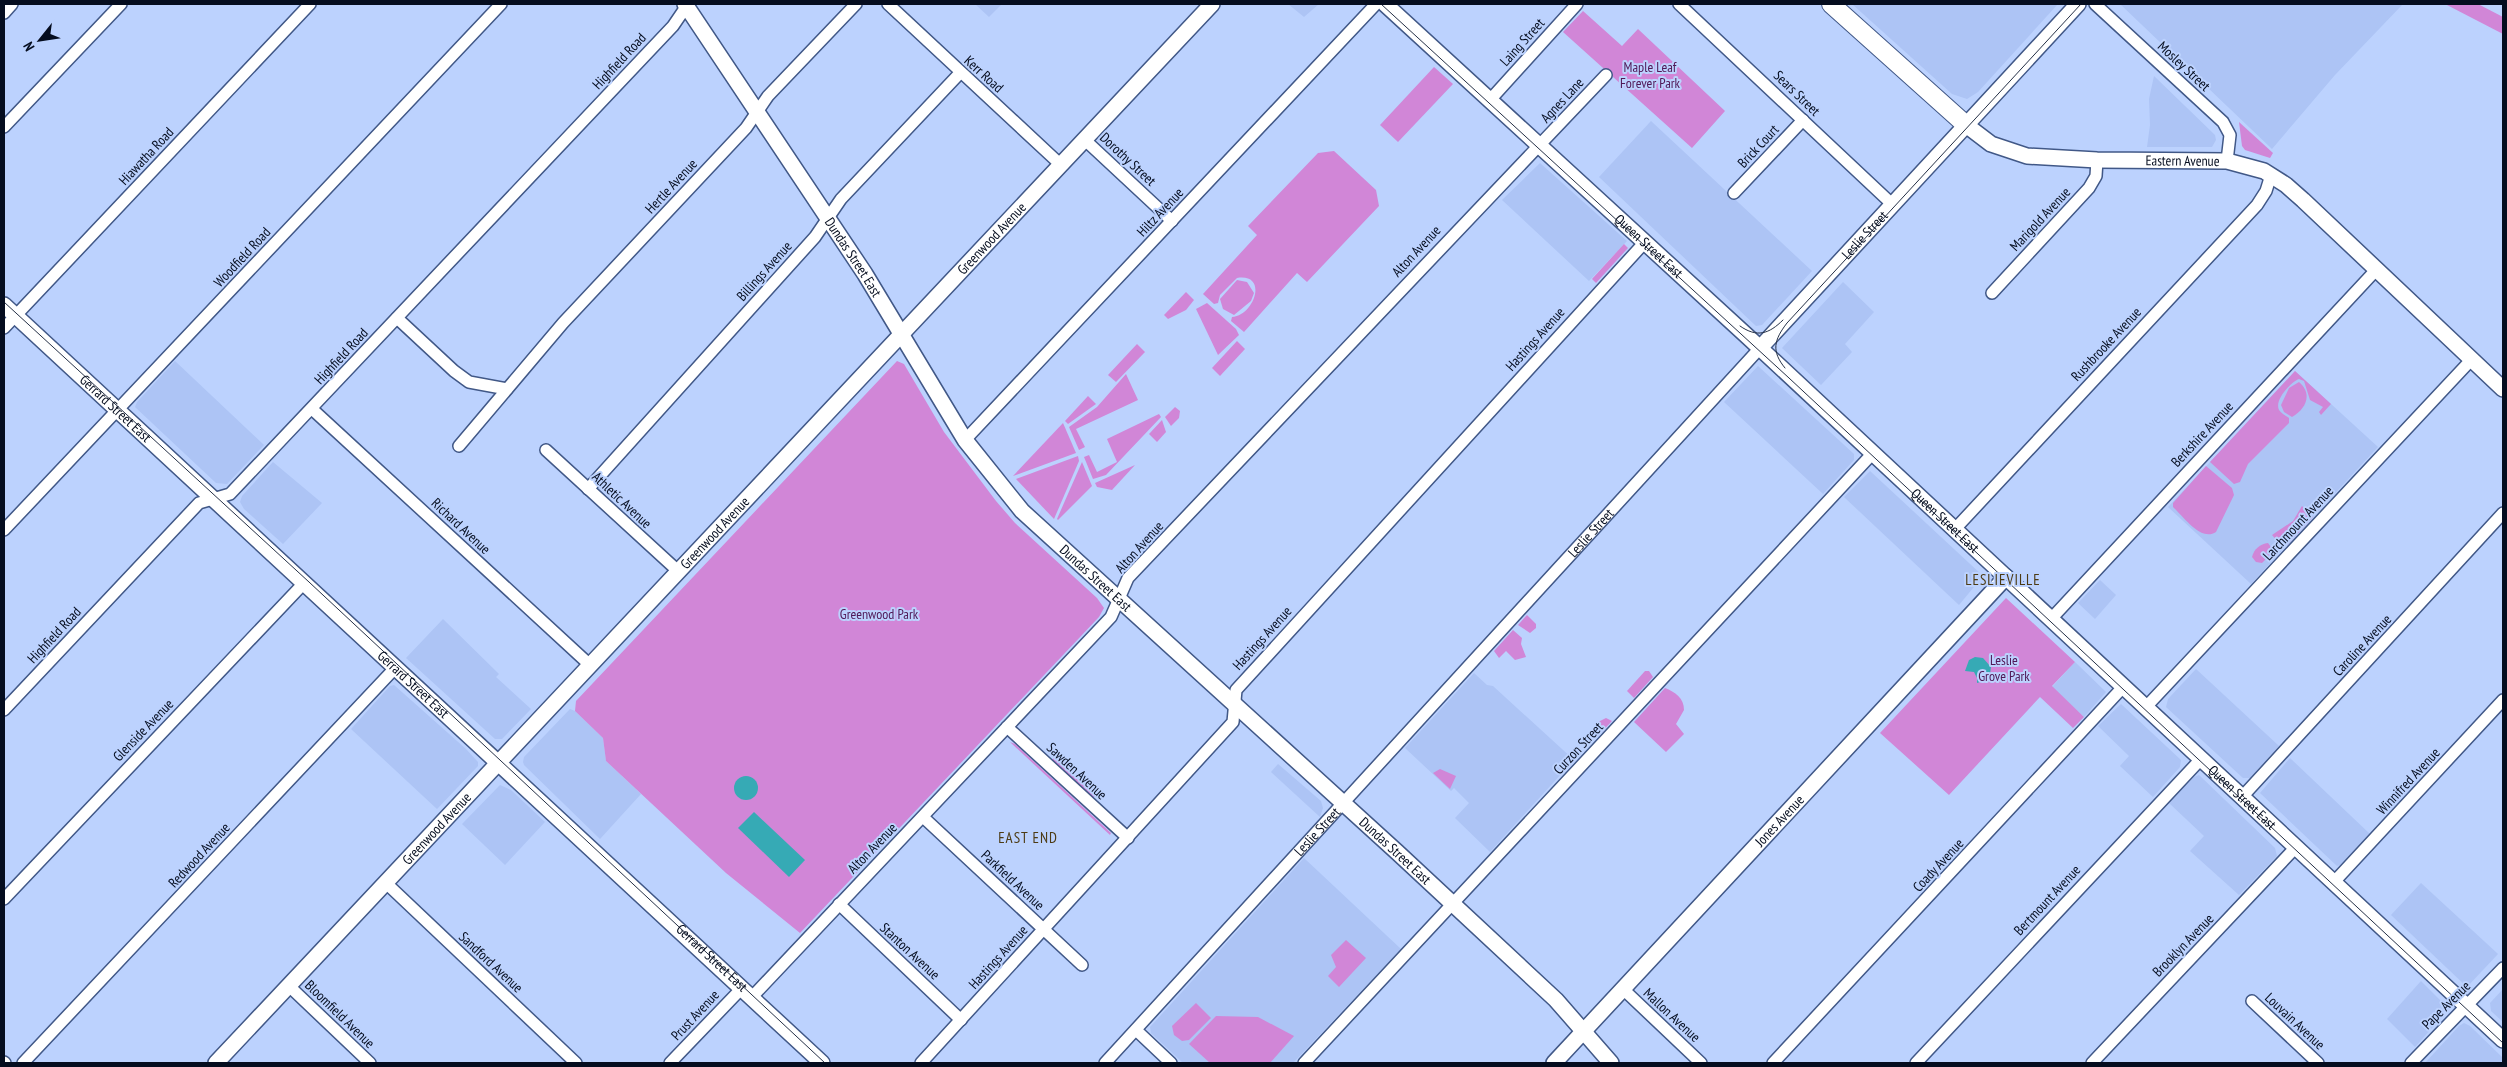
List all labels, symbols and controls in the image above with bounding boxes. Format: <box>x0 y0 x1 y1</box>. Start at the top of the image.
street label: Laing Street <box>1496 14 1548 70</box>
north arrow <box>15 15 65 65</box>
street label: Highfield Road <box>588 29 650 93</box>
street label: Mosley Street <box>2154 37 2214 95</box>
text: N <box>19 39 38 54</box>
street label: Kerr Road <box>961 52 1007 96</box>
park label: Maple Leaf Forever Park <box>1620 58 1681 92</box>
street label: Sears Street <box>1770 66 1824 120</box>
street label: Agnes Lane <box>1537 73 1588 126</box>
street label: Brick Court <box>1733 120 1783 171</box>
street label: Hiawatha Road <box>115 123 177 189</box>
street label: Dorothy Street <box>1096 129 1160 190</box>
street label: Eastern Avenue <box>2145 151 2220 170</box>
street label: Hertle Avenue <box>641 155 701 217</box>
street label: Marigold Avenue <box>2006 183 2074 255</box>
street label: Hiltz Avenue <box>1133 184 1187 240</box>
street label: Greenwood Avenue <box>953 198 1030 278</box>
street label: Leslie Street <box>1838 207 1892 263</box>
street label: Queen Street East <box>1611 210 1687 282</box>
street label: Dundas Street East <box>821 214 886 300</box>
street label: Alton Avenue <box>1388 221 1444 280</box>
street label: Woodfield Road <box>210 223 274 291</box>
street label: Billings Avenue <box>733 237 796 305</box>
street label: Hastings Avenue <box>1502 303 1568 375</box>
street label: Rushbrooke Avenue <box>2067 303 2145 385</box>
street label: Highfield Road <box>310 324 372 388</box>
street label: Gerrard Street East <box>76 371 155 446</box>
street label: Berkshire Avenue <box>2167 397 2237 471</box>
street label: Athletic Avenue <box>588 468 656 532</box>
street label: Larchmount Avenue <box>2259 482 2337 564</box>
street label: Queen Street East <box>1907 484 1983 557</box>
street label: Greenwood Avenue <box>676 493 753 573</box>
street label: Richard Avenue <box>428 494 494 558</box>
street label: Leslie Street <box>1564 505 1618 561</box>
street label: Alton Avenue <box>1111 517 1167 577</box>
street label: Dundas Street East <box>1056 541 1136 615</box>
district label: LESLIEVILLE <box>1965 570 2041 589</box>
street label: Hastings Avenue <box>1229 602 1295 674</box>
street label: Highfield Road <box>23 603 85 667</box>
park label: Greenwood Park <box>840 605 919 623</box>
street label: Caroline Avenue <box>2329 610 2395 680</box>
street label: Gerrard Street East <box>374 647 453 722</box>
park label: Leslie Grove Park <box>1978 651 2030 685</box>
street label: Glenside Avenue <box>109 695 177 765</box>
street label: Curzon Street <box>1549 718 1607 778</box>
street label: Sawden Avenue <box>1043 739 1111 804</box>
street label: Winnifred Avenue <box>2372 744 2444 818</box>
street label: Queen Street East <box>2204 761 2280 833</box>
street label: Greenwood Avenue <box>398 788 475 868</box>
street label: Jones Avenue <box>1750 791 1808 851</box>
street label: Leslie Street <box>1290 803 1344 860</box>
street label: Dundas Street East <box>1356 813 1435 888</box>
street label: Redwood Avenue <box>164 819 234 891</box>
street label: Alton Avenue <box>843 819 901 877</box>
district label: EAST END <box>998 828 1058 847</box>
street label: Coady Avenue <box>1909 834 1967 895</box>
street label: Parkfield Avenue <box>978 846 1049 914</box>
street label: Bertmount Avenue <box>2010 861 2084 939</box>
street label: Brooklyn Avenue <box>2149 910 2218 980</box>
street label: Stanton Avenue <box>876 919 944 983</box>
street label: Gerrard Street East <box>673 920 752 995</box>
street label: Hastings Avenue <box>965 921 1031 993</box>
street label: Sandford Avenue <box>455 928 527 996</box>
street label: Bloomfield Avenue <box>301 976 379 1052</box>
street label: Pape Avenue <box>2418 977 2474 1033</box>
street label: Mallon Avenue <box>1640 984 1704 1046</box>
street label: Prust Avenue <box>667 986 723 1044</box>
street label: Louvain Avenue <box>2261 989 2329 1053</box>

